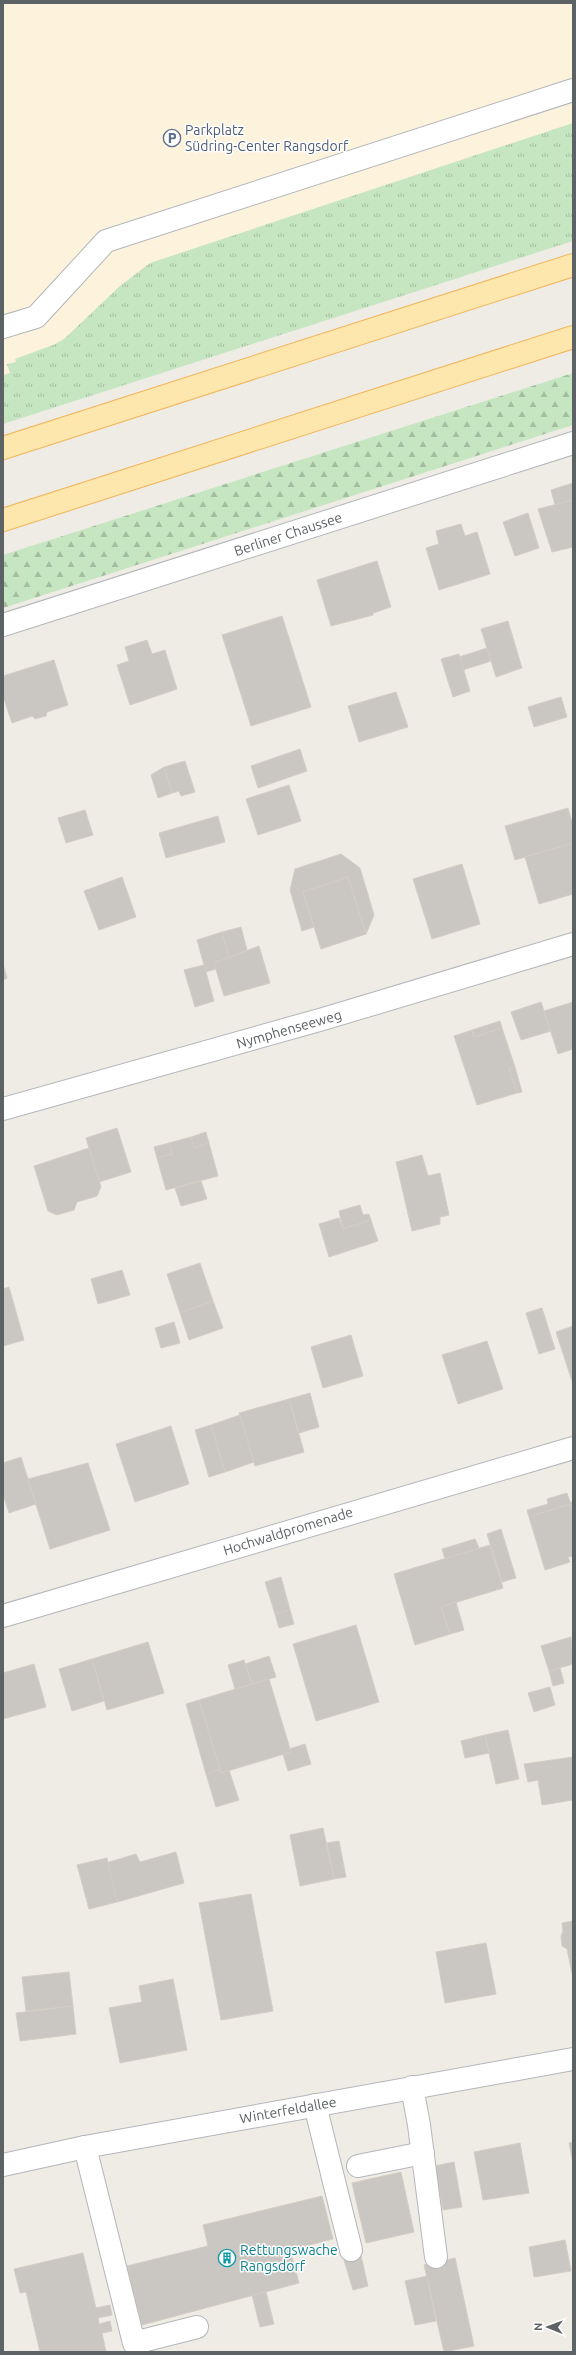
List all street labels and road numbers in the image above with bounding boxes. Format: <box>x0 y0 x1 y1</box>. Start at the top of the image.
street label: Berliner Chaussee <box>232 509 344 559</box>
street label: Nymphenseeweg <box>234 1006 344 1052</box>
street label: Hochwaldpromenade <box>221 1504 355 1558</box>
street label: Winterfeldallee <box>238 2094 338 2126</box>

